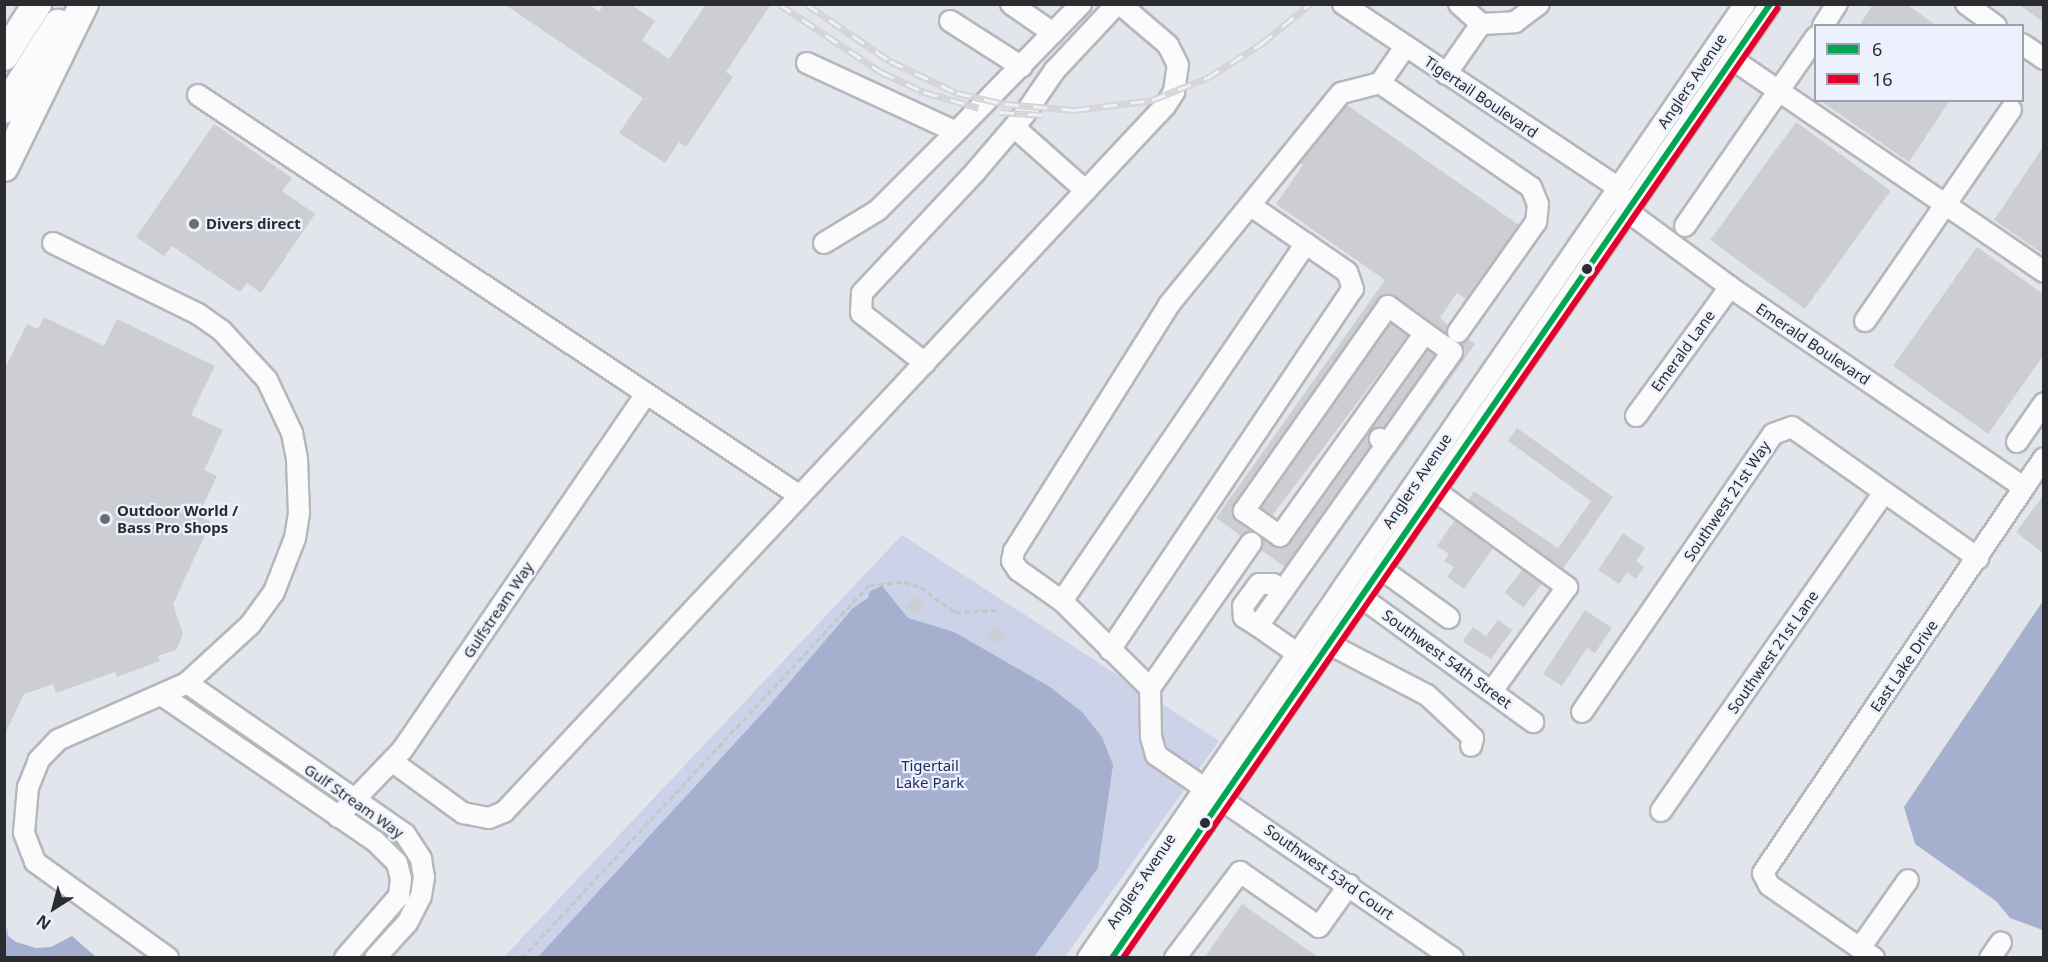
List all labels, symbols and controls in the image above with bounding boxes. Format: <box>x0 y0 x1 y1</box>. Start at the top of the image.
legend <box>1814 24 2024 102</box>
street label: Anglers Avenue <box>1654 30 1730 132</box>
text: 6 <box>1872 37 1882 61</box>
street label: Tigertail Boulevard <box>1421 52 1541 142</box>
text: 16 <box>1872 67 1893 91</box>
place label: Divers direct <box>206 215 301 233</box>
marker: Divers direct <box>187 217 201 231</box>
unlabelled marker <box>1581 263 1593 275</box>
street label: Emerald Boulevard <box>1753 299 1873 389</box>
street label: Emerald Lane <box>1647 307 1719 395</box>
street label: Anglers Avenue <box>1379 430 1455 532</box>
street label: Southwest 21st Way <box>1680 437 1774 565</box>
place label: Outdoor World / Bass Pro Shops <box>117 501 238 536</box>
marker: Outdoor World / Bass Pro Shops <box>98 512 112 526</box>
street label: Gulfstream Way <box>459 558 537 662</box>
street label: Southwest 21st Lane <box>1724 587 1822 717</box>
street label: Southwest 54th Street <box>1379 606 1515 712</box>
street label: East Lake Drive <box>1867 617 1941 715</box>
park label: Tigertail Lake Park <box>896 756 964 791</box>
street label: Gulf Stream Way <box>301 760 407 842</box>
unlabelled marker <box>1199 817 1211 829</box>
street label: Southwest 53rd Court <box>1261 821 1397 923</box>
street label: Anglers Avenue <box>1103 830 1179 932</box>
north arrow <box>24 878 84 938</box>
text: N <box>32 910 55 935</box>

